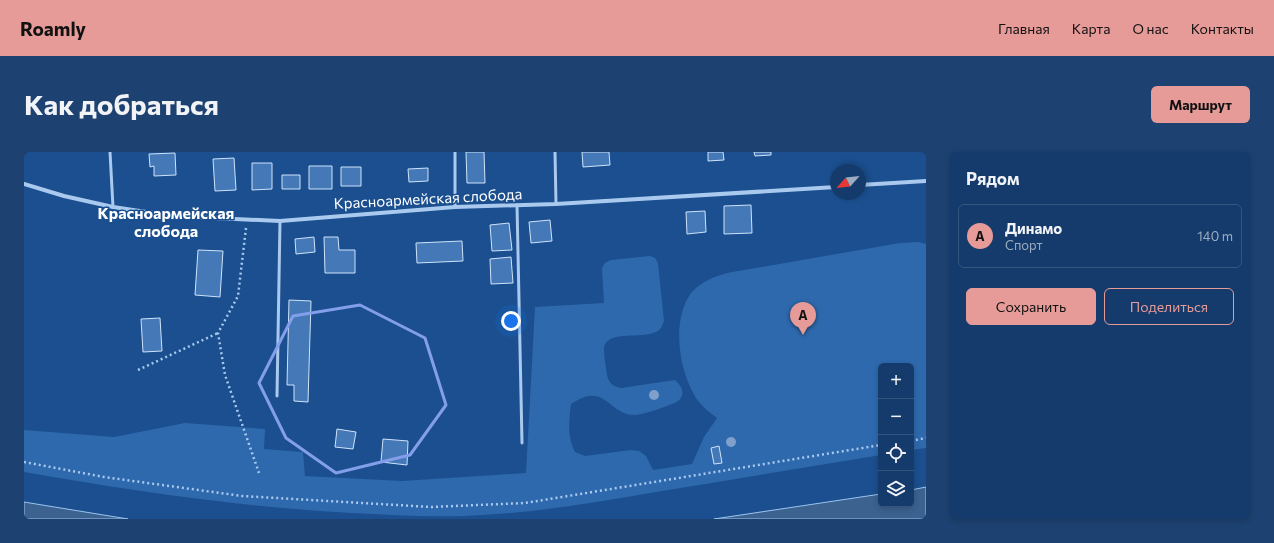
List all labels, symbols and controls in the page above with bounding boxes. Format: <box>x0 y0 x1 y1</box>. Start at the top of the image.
text: Roamly <box>20 17 86 40</box>
text: Главная <box>998 20 1050 37</box>
text: Карта <box>1072 20 1110 37</box>
text: О нас <box>1132 20 1169 37</box>
text: Контакты <box>1191 20 1254 37</box>
button: Маршрут <box>1151 86 1250 123</box>
text: Как добраться <box>24 87 219 121</box>
north arrow <box>830 164 866 200</box>
text: Рядом <box>966 168 1020 189</box>
street label: Красноармейская слобода <box>333 184 523 212</box>
district label: Красноармейская слобода <box>98 203 234 240</box>
text: Динамо <box>1005 219 1062 237</box>
text: A <box>975 228 985 244</box>
text: 140 m <box>1197 228 1233 244</box>
text: Спорт <box>1005 237 1043 253</box>
button: Сохранить <box>966 288 1096 325</box>
button: Поделиться <box>1104 288 1234 325</box>
pin: A <box>790 302 816 335</box>
your location <box>501 311 521 331</box>
map controls <box>878 363 914 507</box>
button: + <box>878 363 914 399</box>
button: − <box>878 399 914 435</box>
button: locate <box>878 435 914 471</box>
button: layers <box>878 471 914 507</box>

